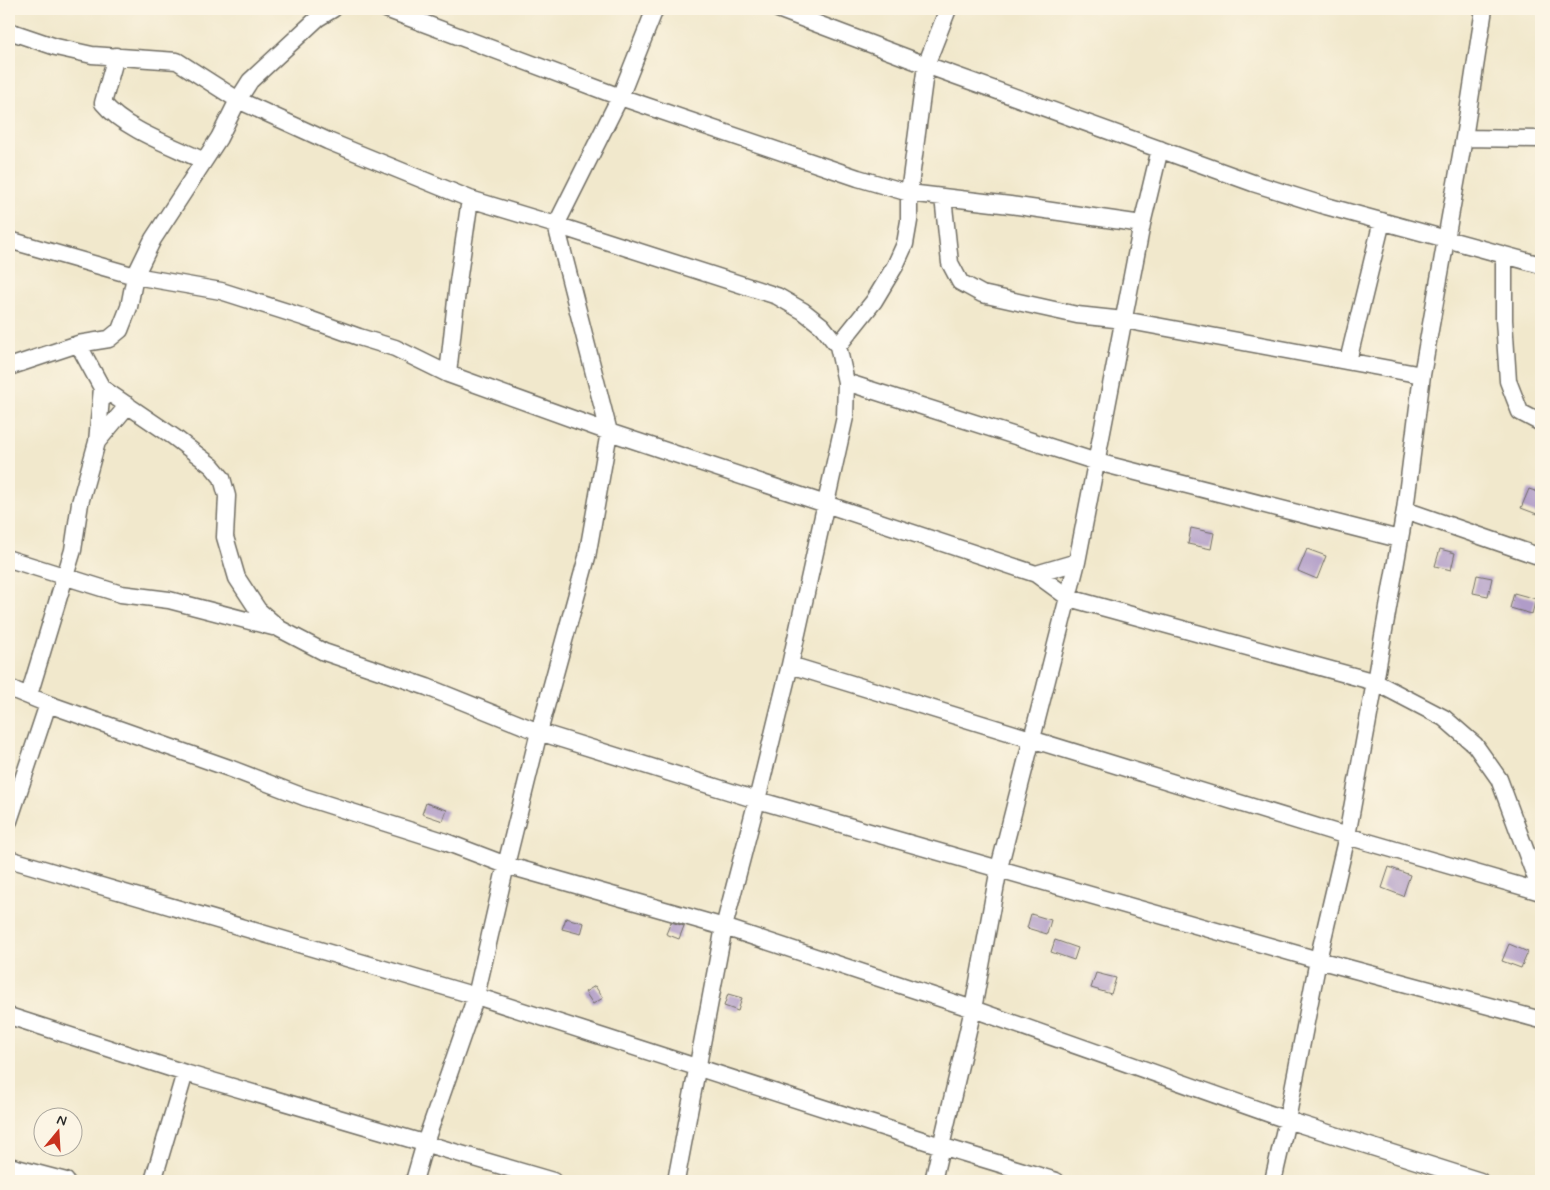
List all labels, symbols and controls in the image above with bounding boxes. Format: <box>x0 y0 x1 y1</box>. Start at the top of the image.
north arrow <box>32 1108 82 1158</box>
text: N <box>54 1111 69 1131</box>

